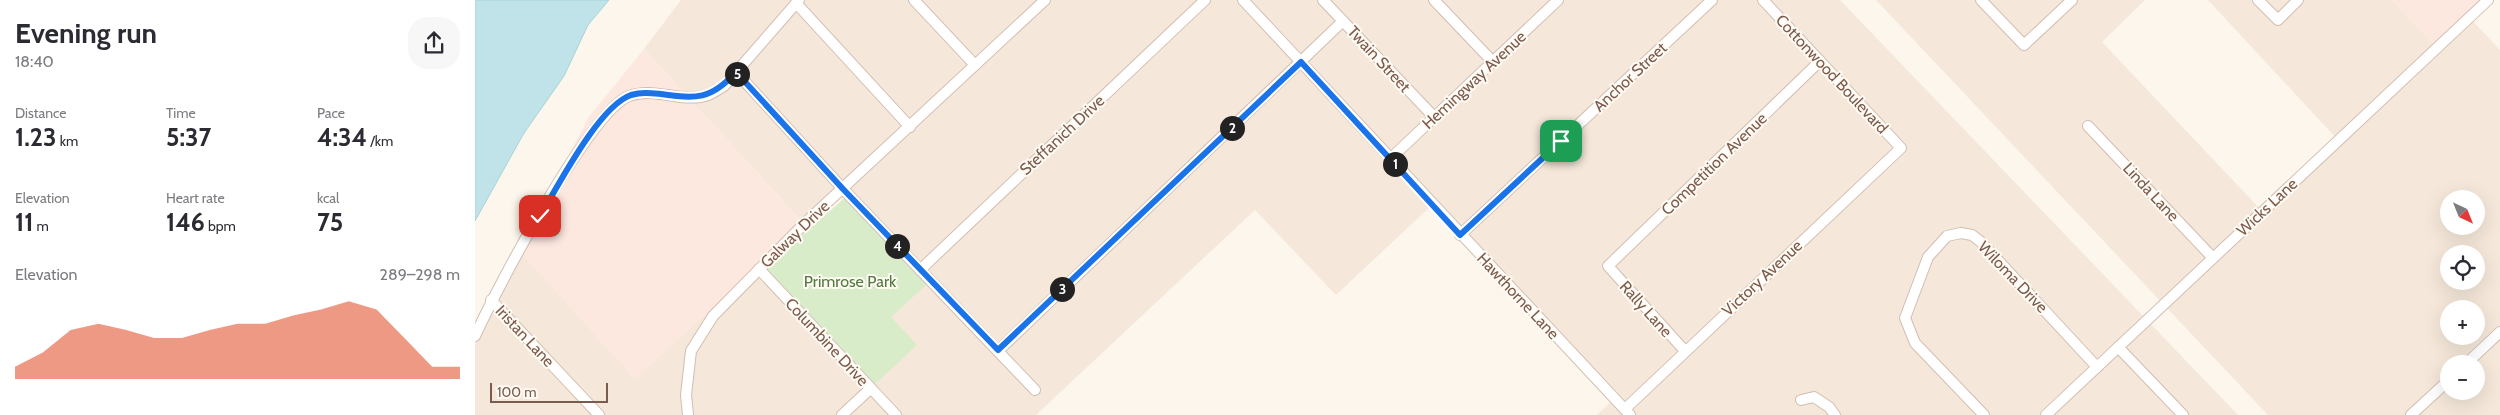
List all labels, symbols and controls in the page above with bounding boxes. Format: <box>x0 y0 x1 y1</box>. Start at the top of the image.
street label: Cottonwood Boulevard <box>1772 10 1892 138</box>
text: Evening run <box>15 16 157 50</box>
button: share <box>408 17 460 69</box>
street label: Twain Street <box>1344 22 1415 96</box>
street label: Hemingway Avenue <box>1418 27 1530 133</box>
street label: Anchor Street <box>1589 38 1671 116</box>
text: 18:40 <box>15 52 54 71</box>
pin: 5 <box>725 62 749 86</box>
text: 5 <box>734 65 741 83</box>
street label: Steffanich Drive <box>1016 91 1108 179</box>
text: Distance <box>15 104 67 122</box>
text: Time <box>166 104 196 122</box>
text: Pace <box>317 104 345 122</box>
street label: Competition Avenue <box>1657 109 1771 219</box>
pin: 2 <box>1219 116 1245 140</box>
text: 2 <box>1229 119 1236 137</box>
pin <box>1540 120 1582 162</box>
text: 1.23 <box>15 122 56 152</box>
text: 5:37 <box>166 122 211 152</box>
text: 4:34 <box>317 122 367 152</box>
icon: arrive <box>1547 127 1575 155</box>
text: km <box>56 132 78 150</box>
text: /km <box>367 132 393 150</box>
pin: 1 <box>1383 152 1407 176</box>
text: 1 <box>1393 155 1398 173</box>
street label: Linda Lane <box>2119 159 2183 225</box>
street label: Wicks Lane <box>2233 174 2301 240</box>
text: Elevation <box>15 189 70 207</box>
text: Heart rate <box>166 189 225 207</box>
text: kcal <box>317 189 339 207</box>
north arrow <box>2440 190 2485 235</box>
map controls <box>2440 190 2485 400</box>
pin <box>519 195 561 237</box>
street label: Galway Drive <box>757 196 833 272</box>
icon: check <box>526 202 554 230</box>
text: 11 <box>15 207 33 237</box>
text: 146 <box>166 207 205 237</box>
text: 75 <box>317 207 343 237</box>
text: m <box>33 217 49 235</box>
text: bpm <box>205 217 236 235</box>
pin: 4 <box>885 234 909 258</box>
street label: Victory Avenue <box>1718 236 1806 320</box>
text: 4 <box>893 237 902 255</box>
street label: Wiloma Drive <box>1974 237 2052 317</box>
button: locate <box>2440 245 2485 290</box>
street label: Hawthorne Lane <box>1473 249 1563 343</box>
text: Elevation <box>15 265 78 284</box>
text: 289–298 m <box>380 265 460 284</box>
park label: Primrose Park <box>804 272 897 291</box>
pin: 3 <box>1049 276 1075 302</box>
street label: Rally Lane <box>1616 277 1676 341</box>
text: 3 <box>1059 280 1066 298</box>
street label: Columbine Drive <box>781 294 873 390</box>
button: + <box>2440 300 2485 345</box>
street label: Iristan Lane <box>492 301 558 371</box>
button: − <box>2440 355 2485 400</box>
scale bar <box>490 380 607 403</box>
text: 100 m <box>497 383 537 401</box>

